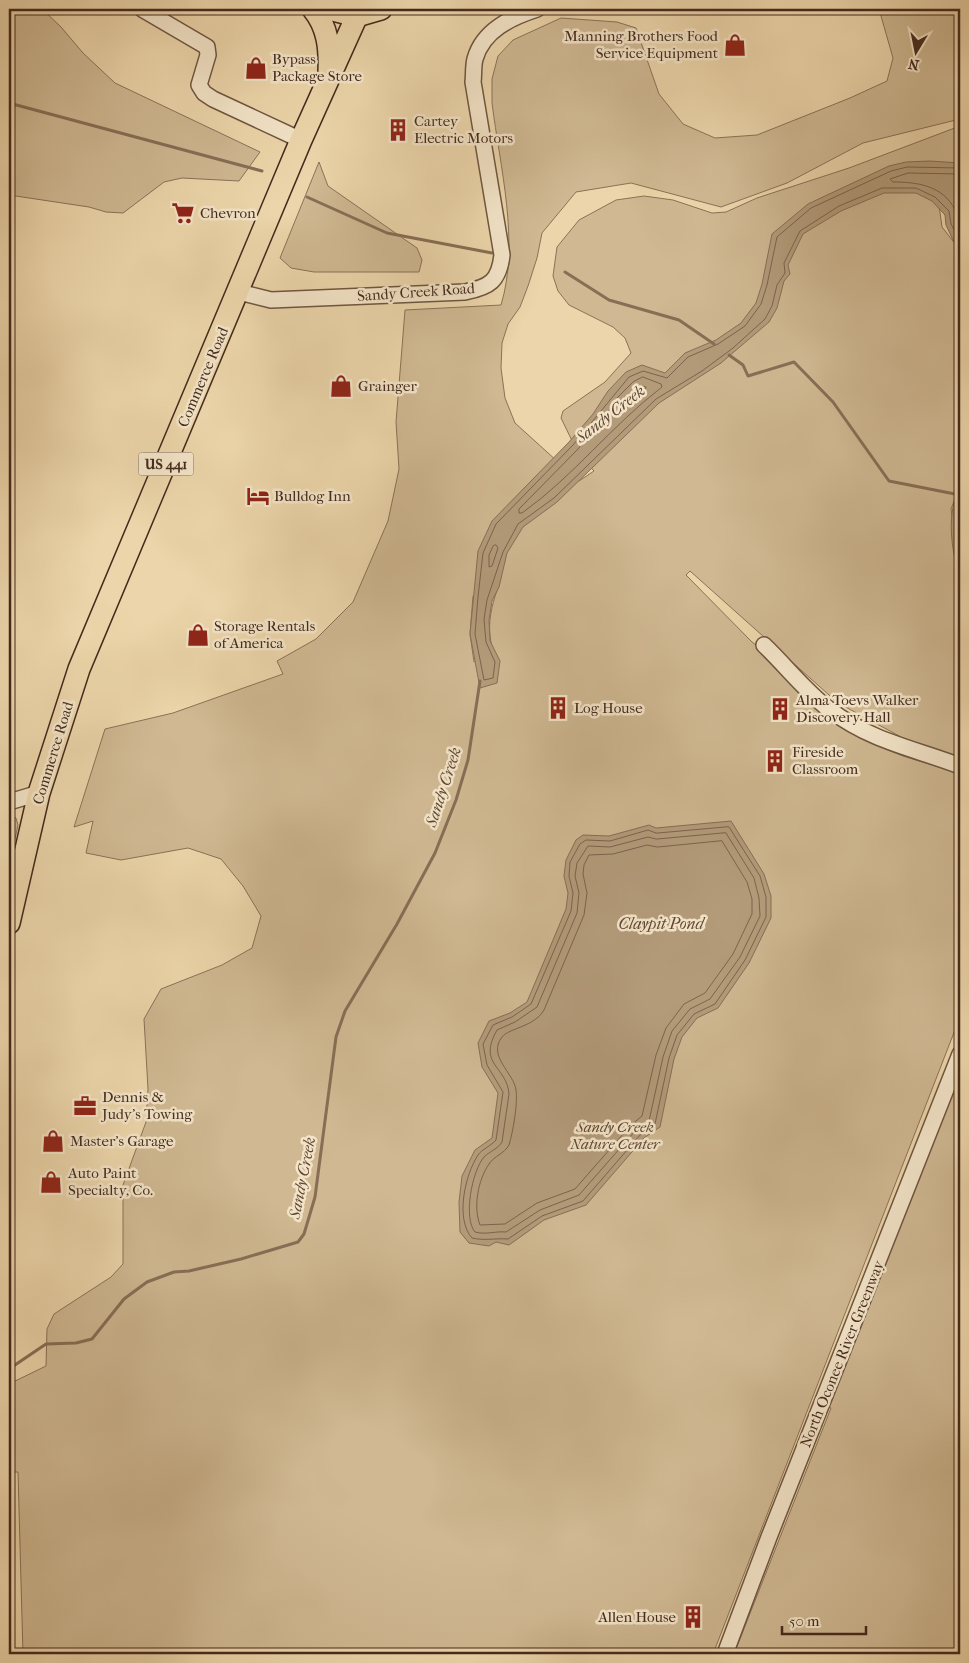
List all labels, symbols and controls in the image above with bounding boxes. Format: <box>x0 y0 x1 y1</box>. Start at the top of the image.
place label: Manning Brothers Food Service Equipment <box>564 27 719 62</box>
north arrow <box>892 28 942 78</box>
shop icon: Manning Brothers Food Service Equipment <box>722 32 748 58</box>
place label: Bypass Package Store <box>272 50 363 85</box>
shop icon: Bypass Package Store <box>243 55 269 81</box>
text: N <box>907 55 921 74</box>
place label: Cartey Electric Motors <box>414 112 513 147</box>
building icon: Cartey Electric Motors <box>385 117 411 143</box>
supermarket icon: Chevron <box>170 200 196 226</box>
place label: Chevron <box>200 204 256 222</box>
street label: Sandy Creek Road <box>357 279 476 305</box>
street label: Commerce Road <box>174 324 232 430</box>
shop icon: Grainger <box>328 373 354 399</box>
place label: Grainger <box>358 377 418 395</box>
water label: Sandy Creek <box>571 381 649 448</box>
road number: US 441 <box>138 452 194 476</box>
hotel icon: Bulldog Inn <box>245 483 271 509</box>
place label: Bulldog Inn <box>274 487 351 505</box>
place label: Storage Rentals of America <box>214 617 316 652</box>
shop icon: Storage Rentals of America <box>185 622 211 648</box>
place label: Alma Toevs Walker Discovery Hall <box>795 691 919 726</box>
building icon: Log House <box>545 695 571 721</box>
building icon: Alma Toevs Walker Discovery Hall <box>767 696 793 722</box>
street label: Commerce Road <box>29 698 77 807</box>
place label: Log House <box>574 699 643 717</box>
place label: Fireside Classroom <box>792 743 859 778</box>
water label: Sandy Creek <box>421 745 465 830</box>
building icon: Fireside Classroom <box>762 748 788 774</box>
water label: Claypit Pond <box>618 914 705 933</box>
place label: Dennis & Judy's Towing <box>101 1088 193 1123</box>
office icon: Dennis & Judy's Towing <box>72 1093 98 1119</box>
park label: Sandy Creek Nature Center <box>569 1118 661 1153</box>
shop icon: Master's Garage <box>40 1128 66 1154</box>
place label: Master's Garage <box>70 1132 174 1150</box>
water label: Sandy Creek <box>285 1136 319 1221</box>
place label: Auto Paint Specialty, Co. <box>67 1164 153 1199</box>
shop icon: Auto Paint Specialty, Co. <box>38 1169 64 1195</box>
street label: North Oconee River Greenway <box>796 1257 888 1450</box>
scale bar <box>782 1603 865 1635</box>
building icon: Allen House <box>680 1604 706 1630</box>
place label: Allen House <box>597 1608 677 1626</box>
text: 50 m <box>789 1612 820 1630</box>

